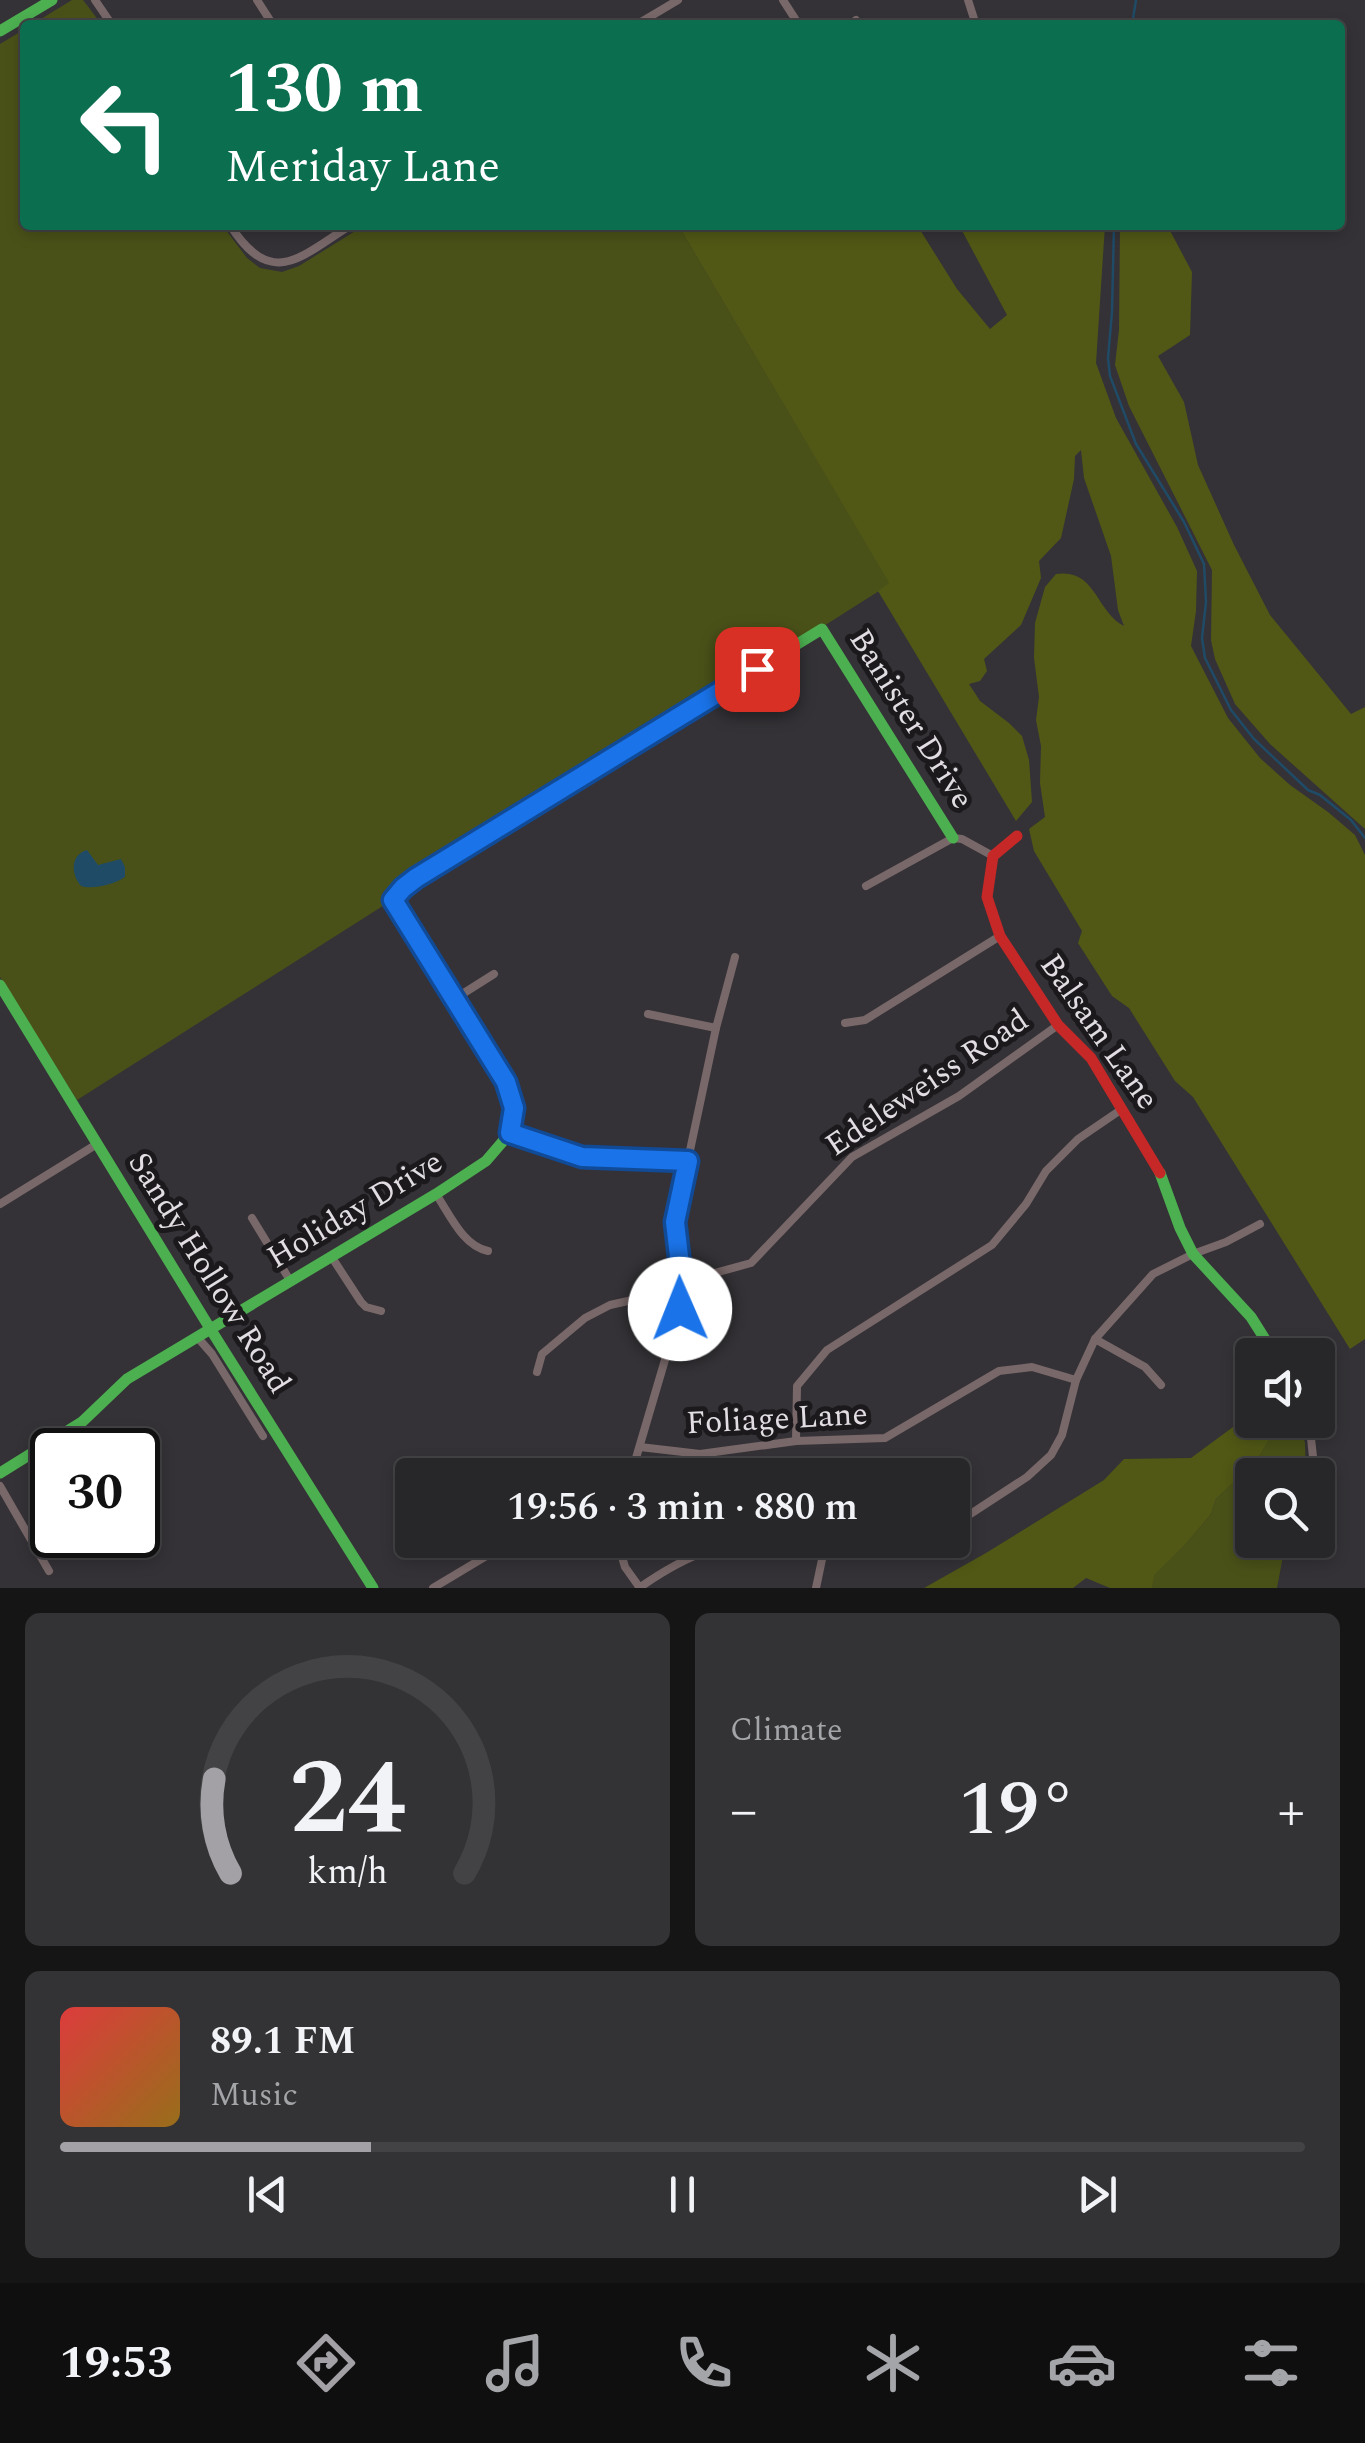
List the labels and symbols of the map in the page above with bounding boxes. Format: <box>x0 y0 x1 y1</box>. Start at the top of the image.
street label: Banister Drive <box>836 619 986 819</box>
pin <box>715 627 800 712</box>
street label: Balsam Lane <box>1027 944 1171 1120</box>
street label: Edeleweiss Road <box>815 997 1039 1169</box>
street label: Holiday Drive <box>258 1138 452 1282</box>
street label: Sandy Hollow Road <box>115 1143 303 1403</box>
position arrow <box>628 1257 732 1361</box>
street label: Foliage Lane <box>685 1390 869 1448</box>
speed limit sign: 30 <box>30 1428 160 1558</box>

